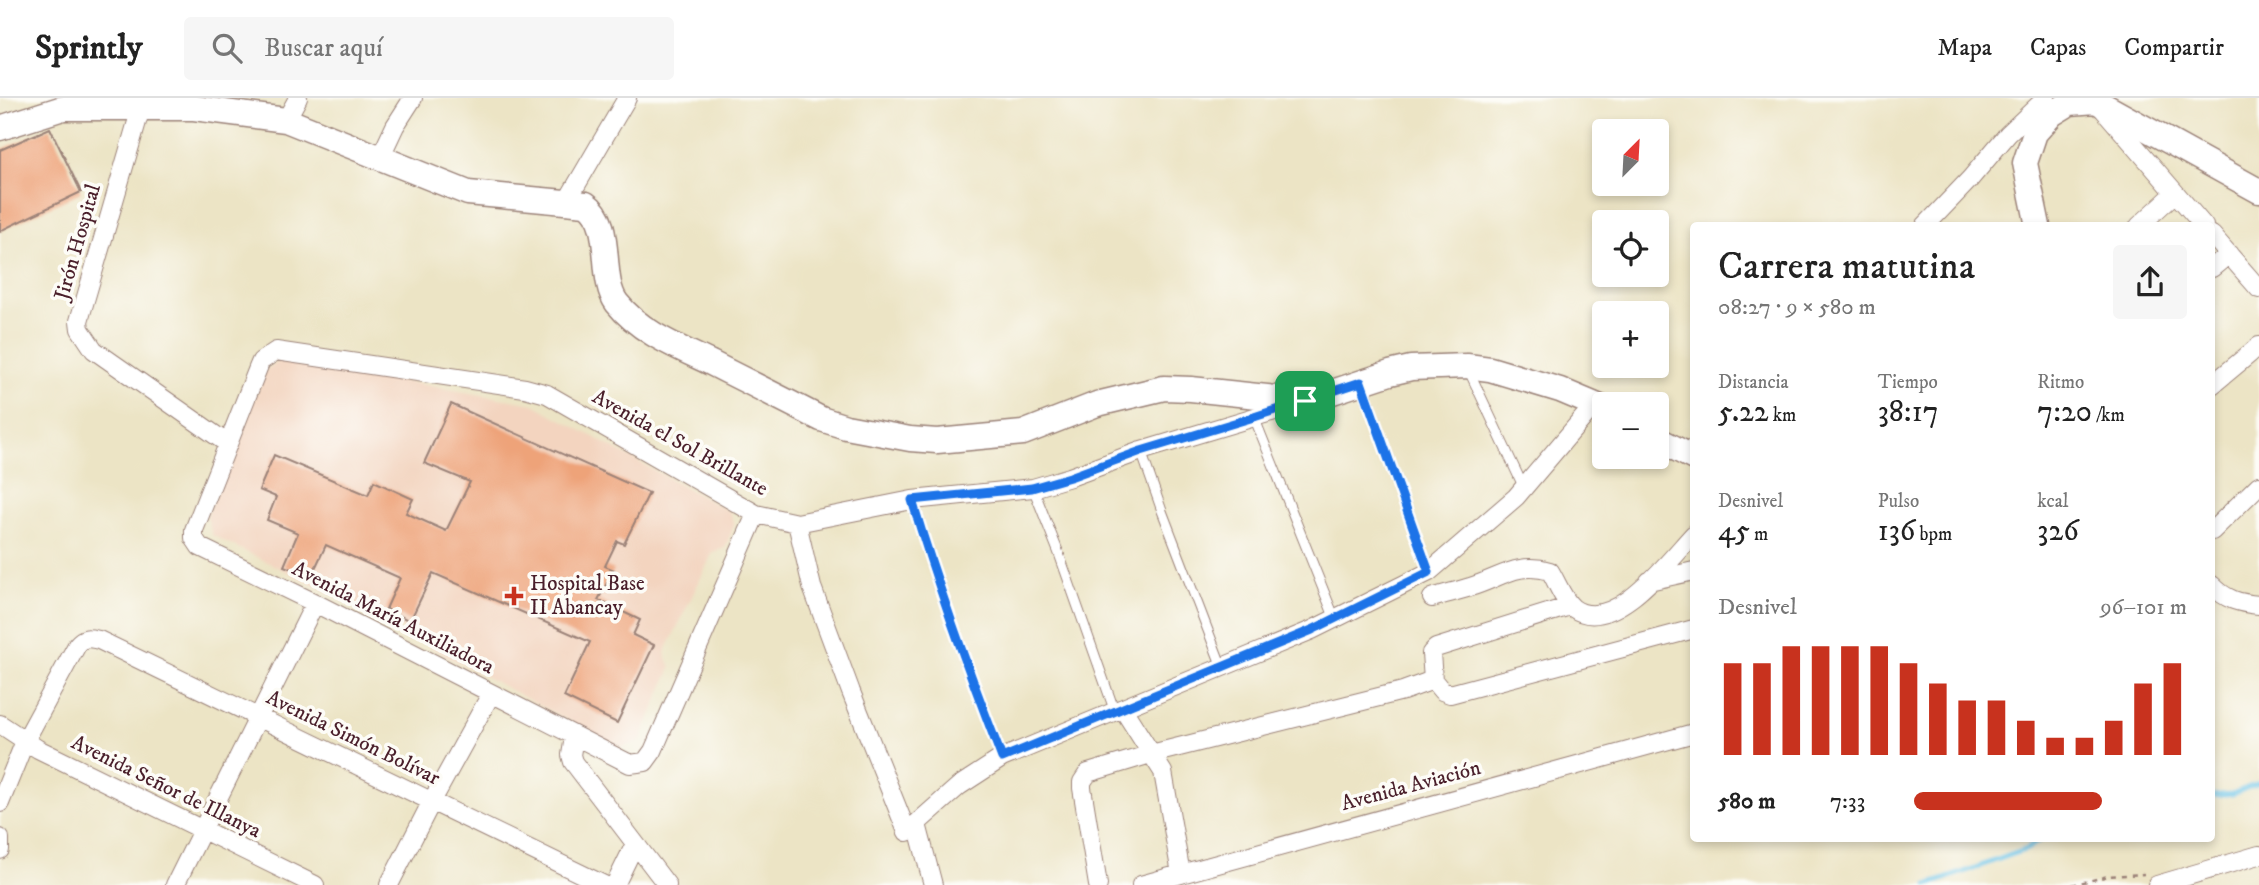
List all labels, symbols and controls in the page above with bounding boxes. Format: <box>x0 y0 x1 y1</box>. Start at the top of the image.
search box <box>184 17 674 80</box>
text: Sprintly <box>35 28 142 69</box>
icon: search <box>208 29 246 67</box>
text: Buscar aquí <box>264 32 383 65</box>
text: Mapa <box>1938 33 1992 63</box>
text: Capas <box>2030 33 2086 63</box>
text: Compartir <box>2124 33 2224 63</box>
north arrow <box>1592 119 1670 196</box>
map controls <box>1592 119 1669 469</box>
street label: Jirón Hospital <box>49 180 107 305</box>
button: locate <box>1592 210 1669 287</box>
text: Carrera matutina <box>1718 243 1975 291</box>
button: share <box>2113 245 2187 319</box>
text: 08:27 · 9 × 580 m <box>1718 293 1876 322</box>
button: + <box>1592 301 1669 378</box>
pin <box>1275 371 1335 431</box>
text: Distancia <box>1718 371 1789 394</box>
text: Tiempo <box>1878 371 1938 394</box>
text: Ritmo <box>2037 371 2084 394</box>
icon: arrive <box>1286 382 1324 420</box>
street label: Avenida el Sol Brillante <box>588 384 773 502</box>
button: − <box>1592 392 1669 469</box>
text: 5.22 <box>1718 394 1769 431</box>
text: 38:17 <box>1878 394 1939 431</box>
text: 7:20 <box>2037 394 2092 431</box>
text: km <box>1769 404 1796 427</box>
text: /km <box>2092 404 2125 427</box>
text: Desnivel <box>1718 490 1783 513</box>
text: Pulso <box>1878 490 1919 513</box>
text: kcal <box>2037 490 2069 513</box>
text: 45 <box>1718 513 1750 550</box>
text: 136 <box>1878 513 1915 550</box>
text: 326 <box>2037 513 2079 550</box>
text: m <box>1750 523 1768 546</box>
text: bpm <box>1915 523 1952 546</box>
street label: Avenida María Auxiliadora <box>288 556 498 680</box>
place label: Hospital Base II Abancay <box>530 571 645 621</box>
marker: Hospital Base II Abancay <box>504 586 524 606</box>
text: Desnivel <box>1718 593 1797 622</box>
text: 96–101 m <box>2100 593 2187 622</box>
street label: Avenida Simón Bolívar <box>262 685 444 791</box>
street label: Avenida Señor de Illanya <box>67 730 265 844</box>
street label: Avenida Aviación <box>1338 755 1484 817</box>
text: 580 m <box>1718 787 1775 816</box>
text: 7:33 <box>1830 787 1865 816</box>

